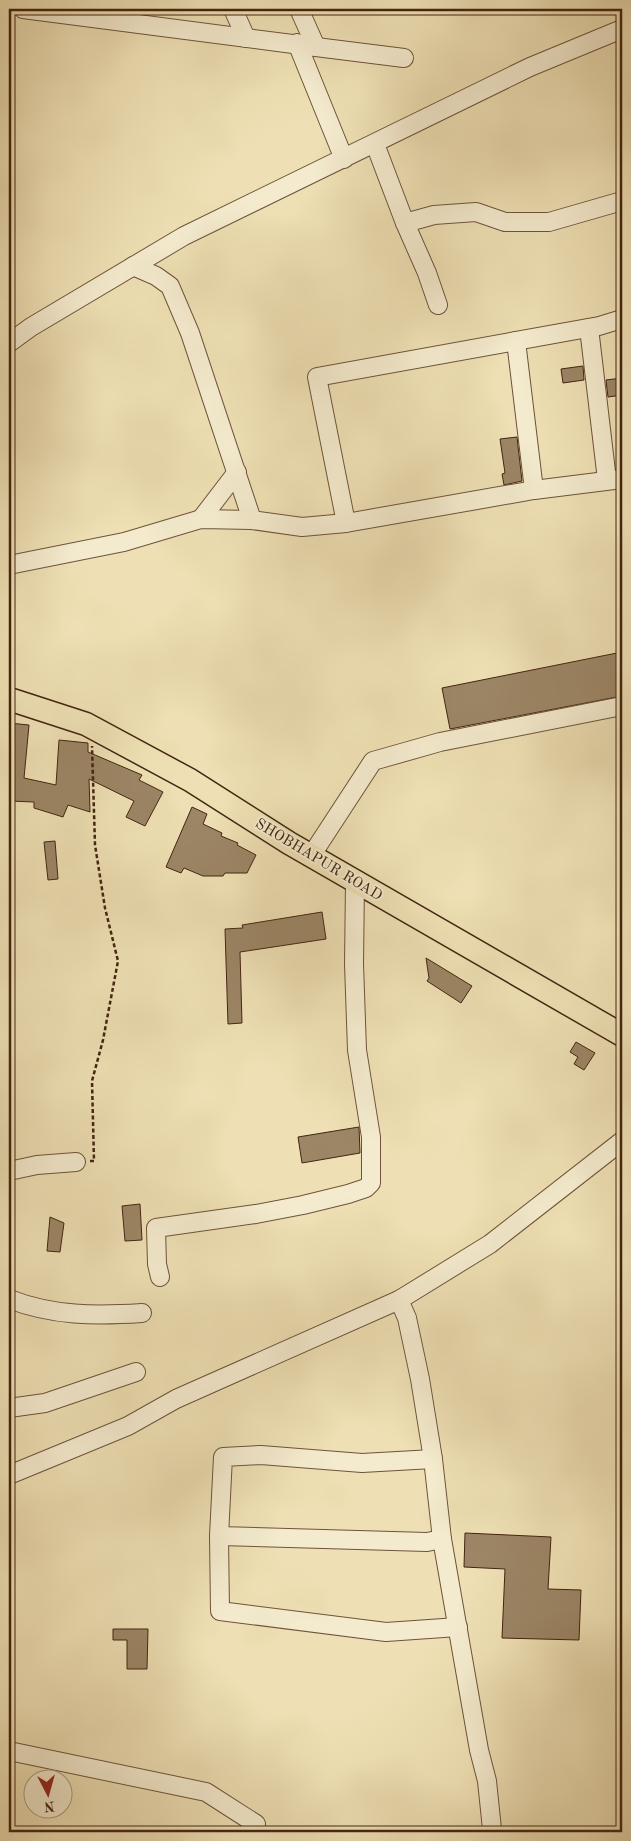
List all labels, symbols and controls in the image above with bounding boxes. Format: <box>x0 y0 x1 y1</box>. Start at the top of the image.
street label: SHOBHAPUR ROAD <box>252 816 384 904</box>
north arrow <box>22 1768 72 1818</box>
text: N <box>43 1798 55 1813</box>

